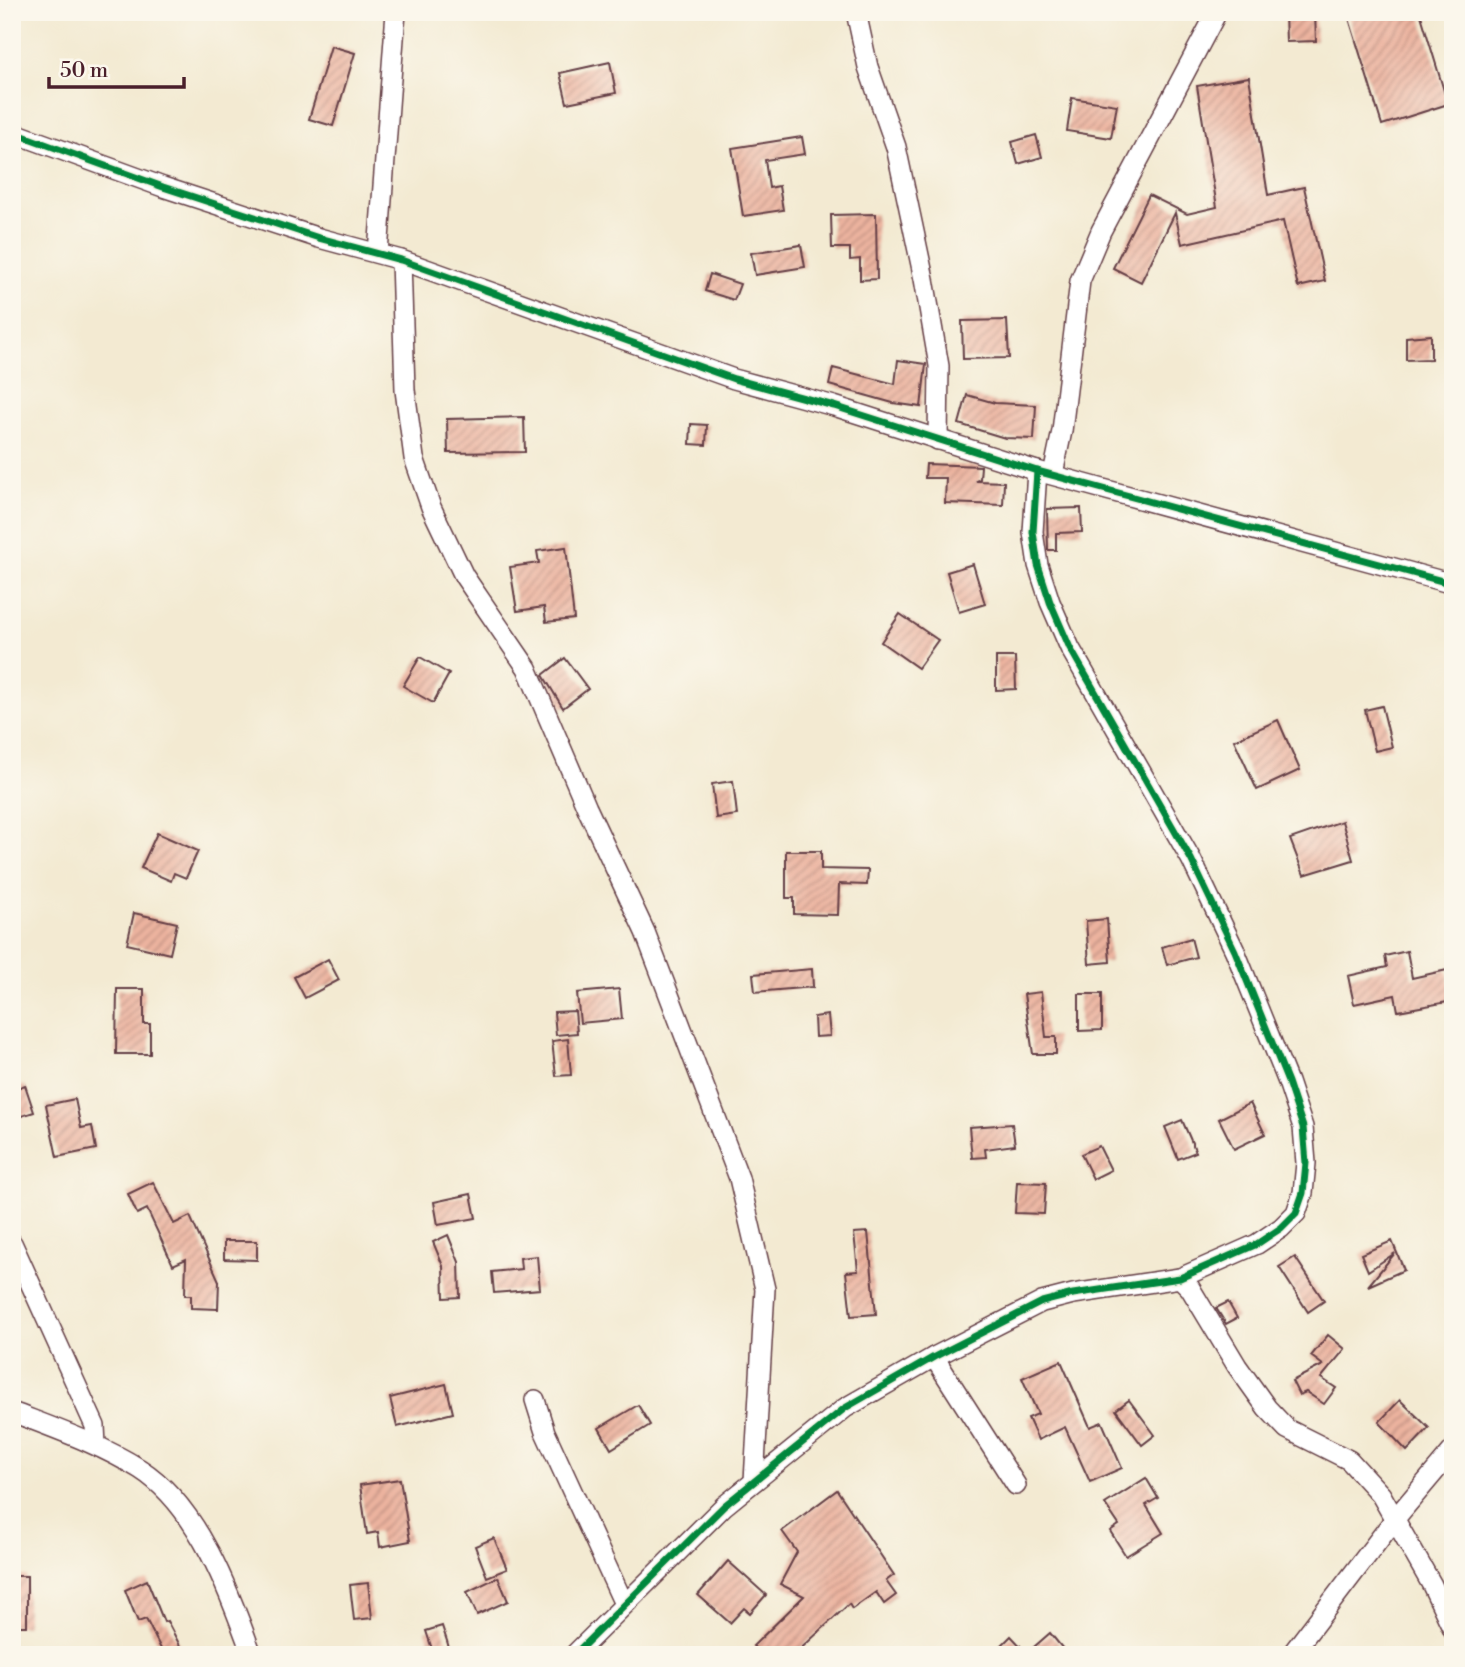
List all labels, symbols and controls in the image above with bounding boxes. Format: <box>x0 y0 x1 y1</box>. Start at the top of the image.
scale bar <box>49 46 184 90</box>
text: 50 m <box>60 58 108 84</box>

